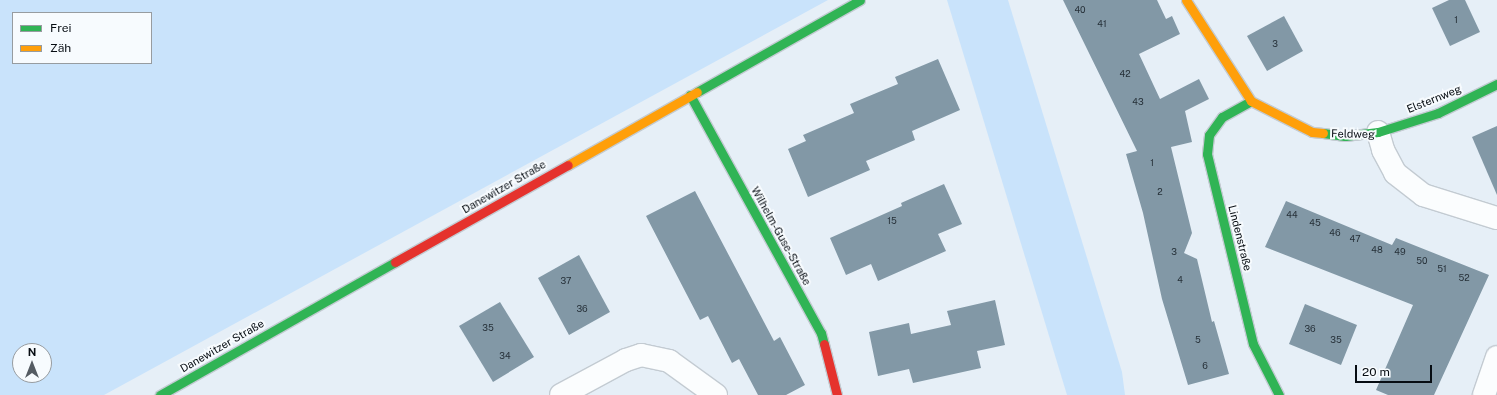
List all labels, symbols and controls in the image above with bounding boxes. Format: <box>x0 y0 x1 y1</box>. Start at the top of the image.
house number: 40 <box>1074 5 1086 15</box>
legend <box>12 12 152 64</box>
house number: 1 <box>1454 15 1458 25</box>
house number: 41 <box>1097 19 1107 29</box>
text: Frei <box>50 21 72 35</box>
house number: 3 <box>1272 39 1278 49</box>
text: Zäh <box>50 41 71 55</box>
house number: 42 <box>1119 69 1131 79</box>
street label: Elsternweg <box>1405 82 1463 116</box>
house number: 43 <box>1132 97 1144 107</box>
street label: Feldweg <box>1331 127 1375 141</box>
street label: Danewitzer Straße <box>460 158 548 216</box>
house number: 1 <box>1150 158 1154 168</box>
street label: Wilhelm-Guse-Straße <box>748 184 814 288</box>
house number: 2 <box>1157 187 1163 197</box>
street label: Lindenstraße <box>1225 204 1255 272</box>
house number: 44 <box>1286 210 1298 220</box>
house number: 15 <box>887 216 897 226</box>
house number: 45 <box>1309 218 1321 228</box>
house number: 46 <box>1329 228 1341 238</box>
house number: 47 <box>1349 234 1361 244</box>
house number: 48 <box>1371 245 1383 255</box>
house number: 3 <box>1171 247 1177 257</box>
house number: 49 <box>1394 247 1406 257</box>
house number: 50 <box>1416 256 1428 266</box>
house number: 51 <box>1437 264 1447 274</box>
house number: 52 <box>1458 273 1470 283</box>
house number: 4 <box>1177 275 1183 285</box>
house number: 37 <box>561 276 571 286</box>
house number: 36 <box>576 304 588 314</box>
street label: Danewitzer Straße <box>178 317 266 375</box>
house number: 35 <box>482 323 494 333</box>
house number: 36 <box>1304 324 1316 334</box>
house number: 5 <box>1195 335 1201 345</box>
house number: 35 <box>1330 335 1342 345</box>
north arrow <box>12 343 52 383</box>
text: N <box>28 346 36 358</box>
house number: 34 <box>499 351 511 361</box>
scale bar <box>1357 357 1434 383</box>
house number: 6 <box>1202 361 1208 371</box>
text: 20 m <box>1362 365 1390 379</box>

